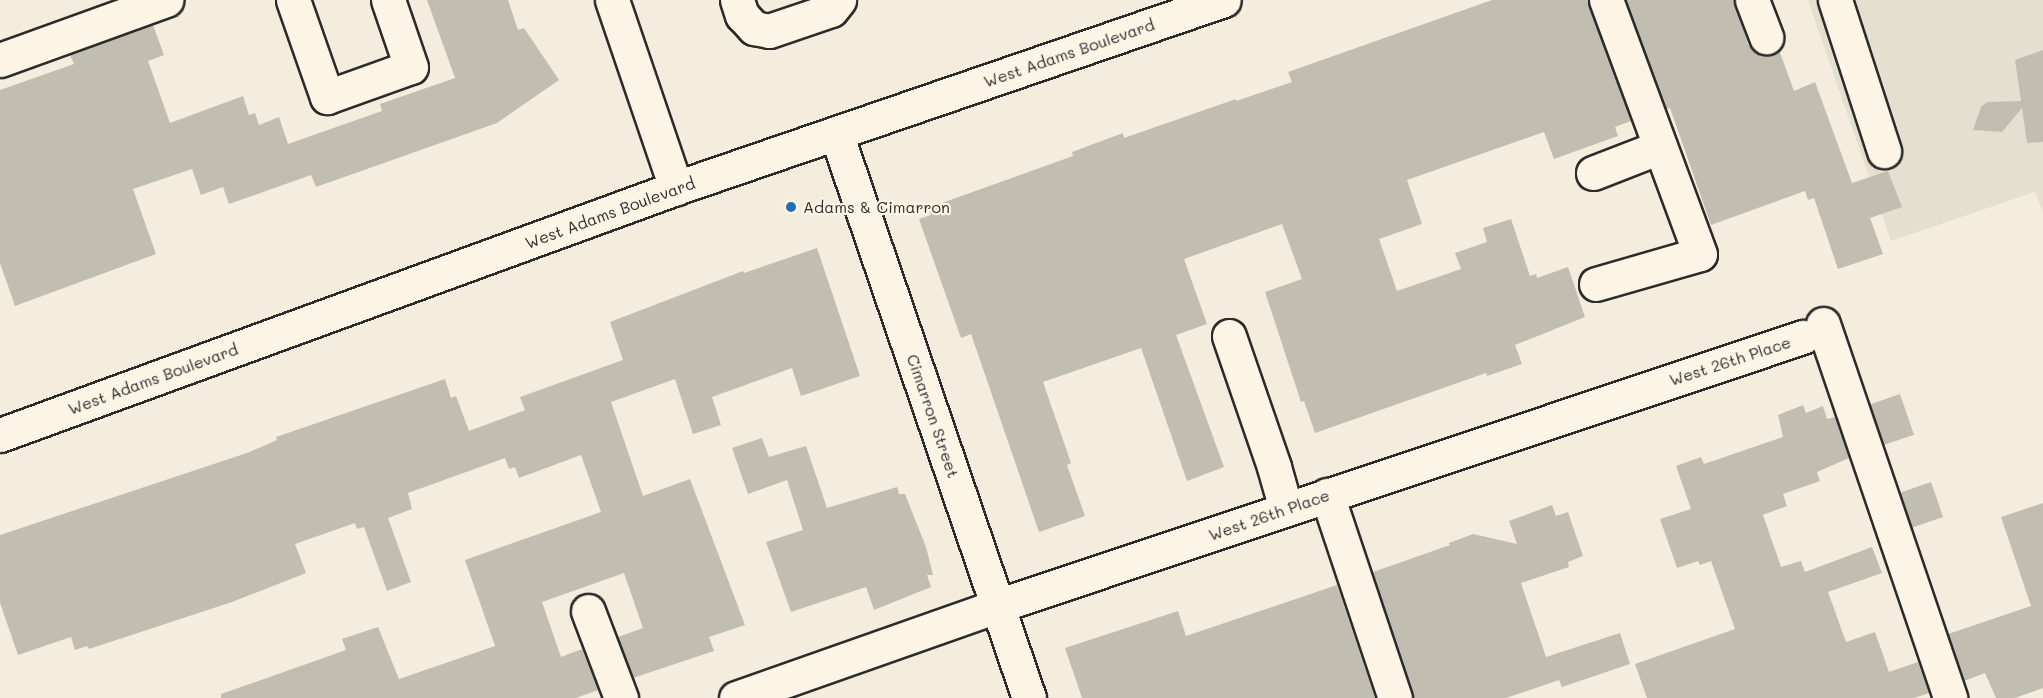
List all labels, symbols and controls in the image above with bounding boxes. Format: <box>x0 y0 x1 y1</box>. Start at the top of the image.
street label: West Adams Boulevard <box>981 15 1157 91</box>
street label: West Adams Boulevard <box>522 173 698 253</box>
place label: Adams & Cimarron <box>803 197 950 217</box>
marker: Adams & Cimarron <box>784 200 798 214</box>
street label: West 26th Place <box>1667 332 1793 390</box>
street label: West Adams Boulevard <box>65 339 241 419</box>
street label: Cimarron Street <box>903 352 963 480</box>
street label: West 26th Place <box>1206 485 1332 545</box>

